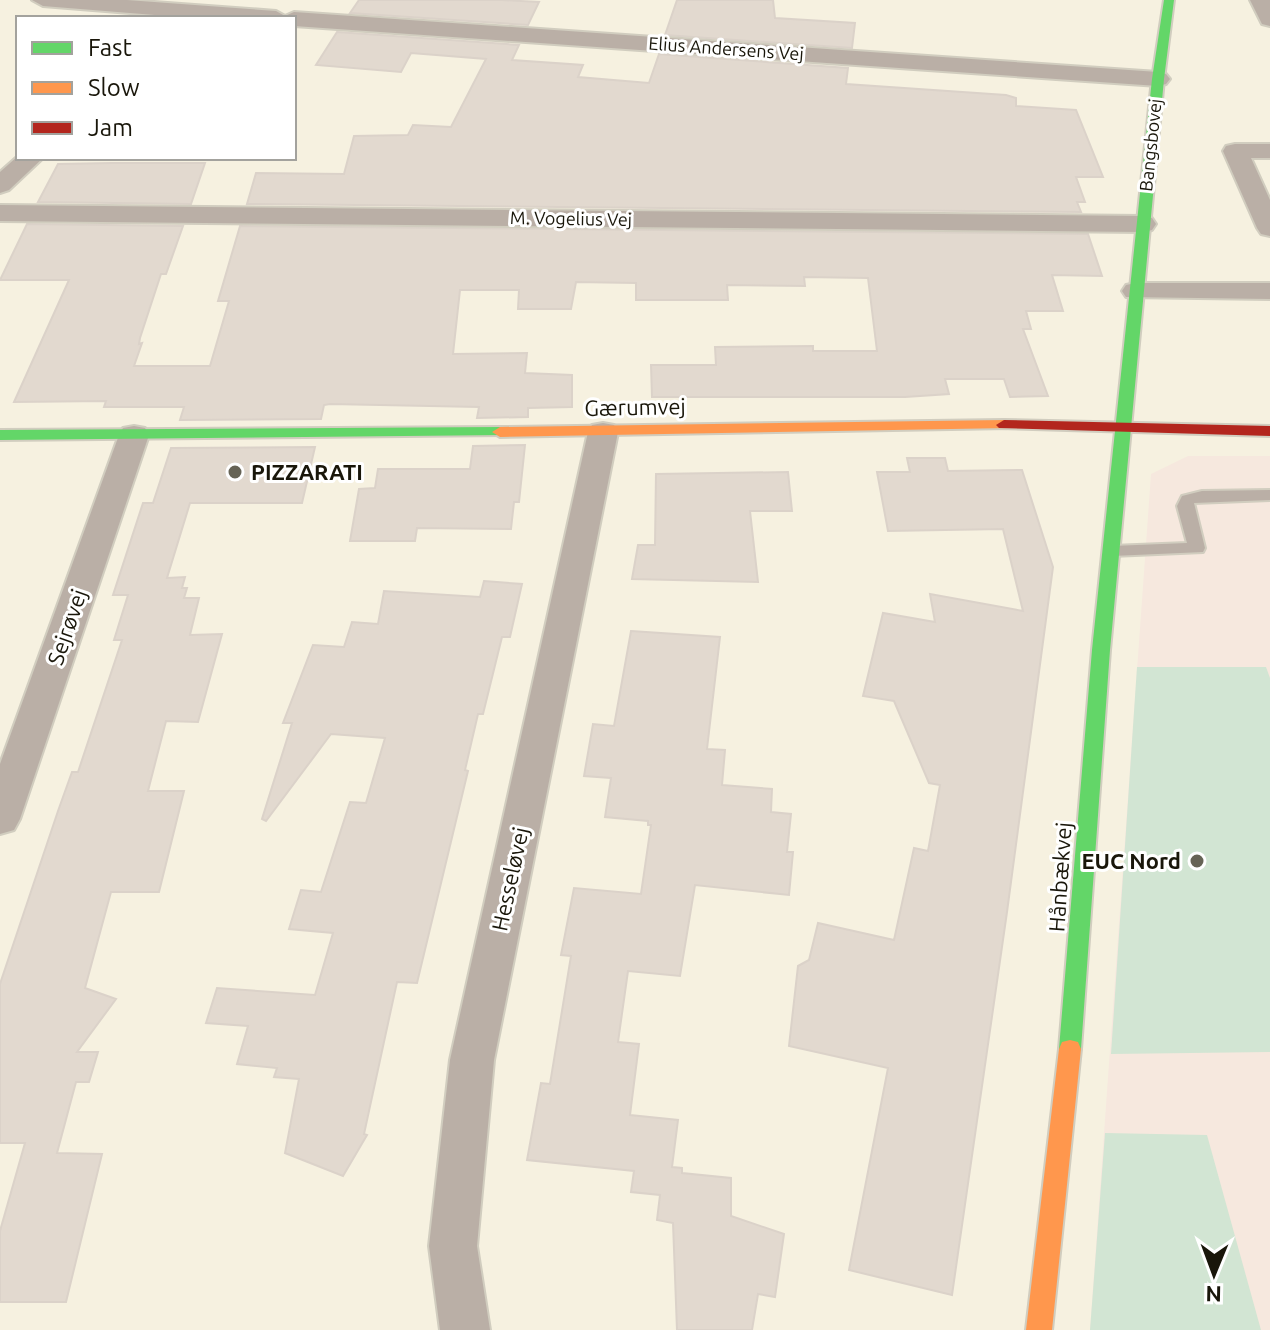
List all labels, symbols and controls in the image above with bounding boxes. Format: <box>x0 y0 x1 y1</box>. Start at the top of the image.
legend <box>16 16 296 160</box>
street label: Elius Andersens Vej <box>648 33 804 63</box>
text: Fast <box>88 34 132 61</box>
text: Slow <box>88 74 140 101</box>
street label: Bangsbovej <box>1135 97 1165 192</box>
text: Jam <box>88 114 133 141</box>
street label: M. Vogelius Vej <box>510 207 632 229</box>
street label: Gærumvej <box>584 393 686 420</box>
place label: PIZZARATI <box>251 459 363 484</box>
marker: PIZZARATI <box>226 463 244 481</box>
street label: Sejrøvej <box>42 586 91 668</box>
street label: Hånbækvej <box>1043 821 1076 933</box>
street label: Hesseløvej <box>486 825 533 933</box>
place label: EUC Nord <box>1082 848 1181 873</box>
marker: EUC Nord <box>1188 852 1206 870</box>
north arrow <box>1174 1234 1254 1314</box>
text: N <box>1205 1282 1222 1307</box>

